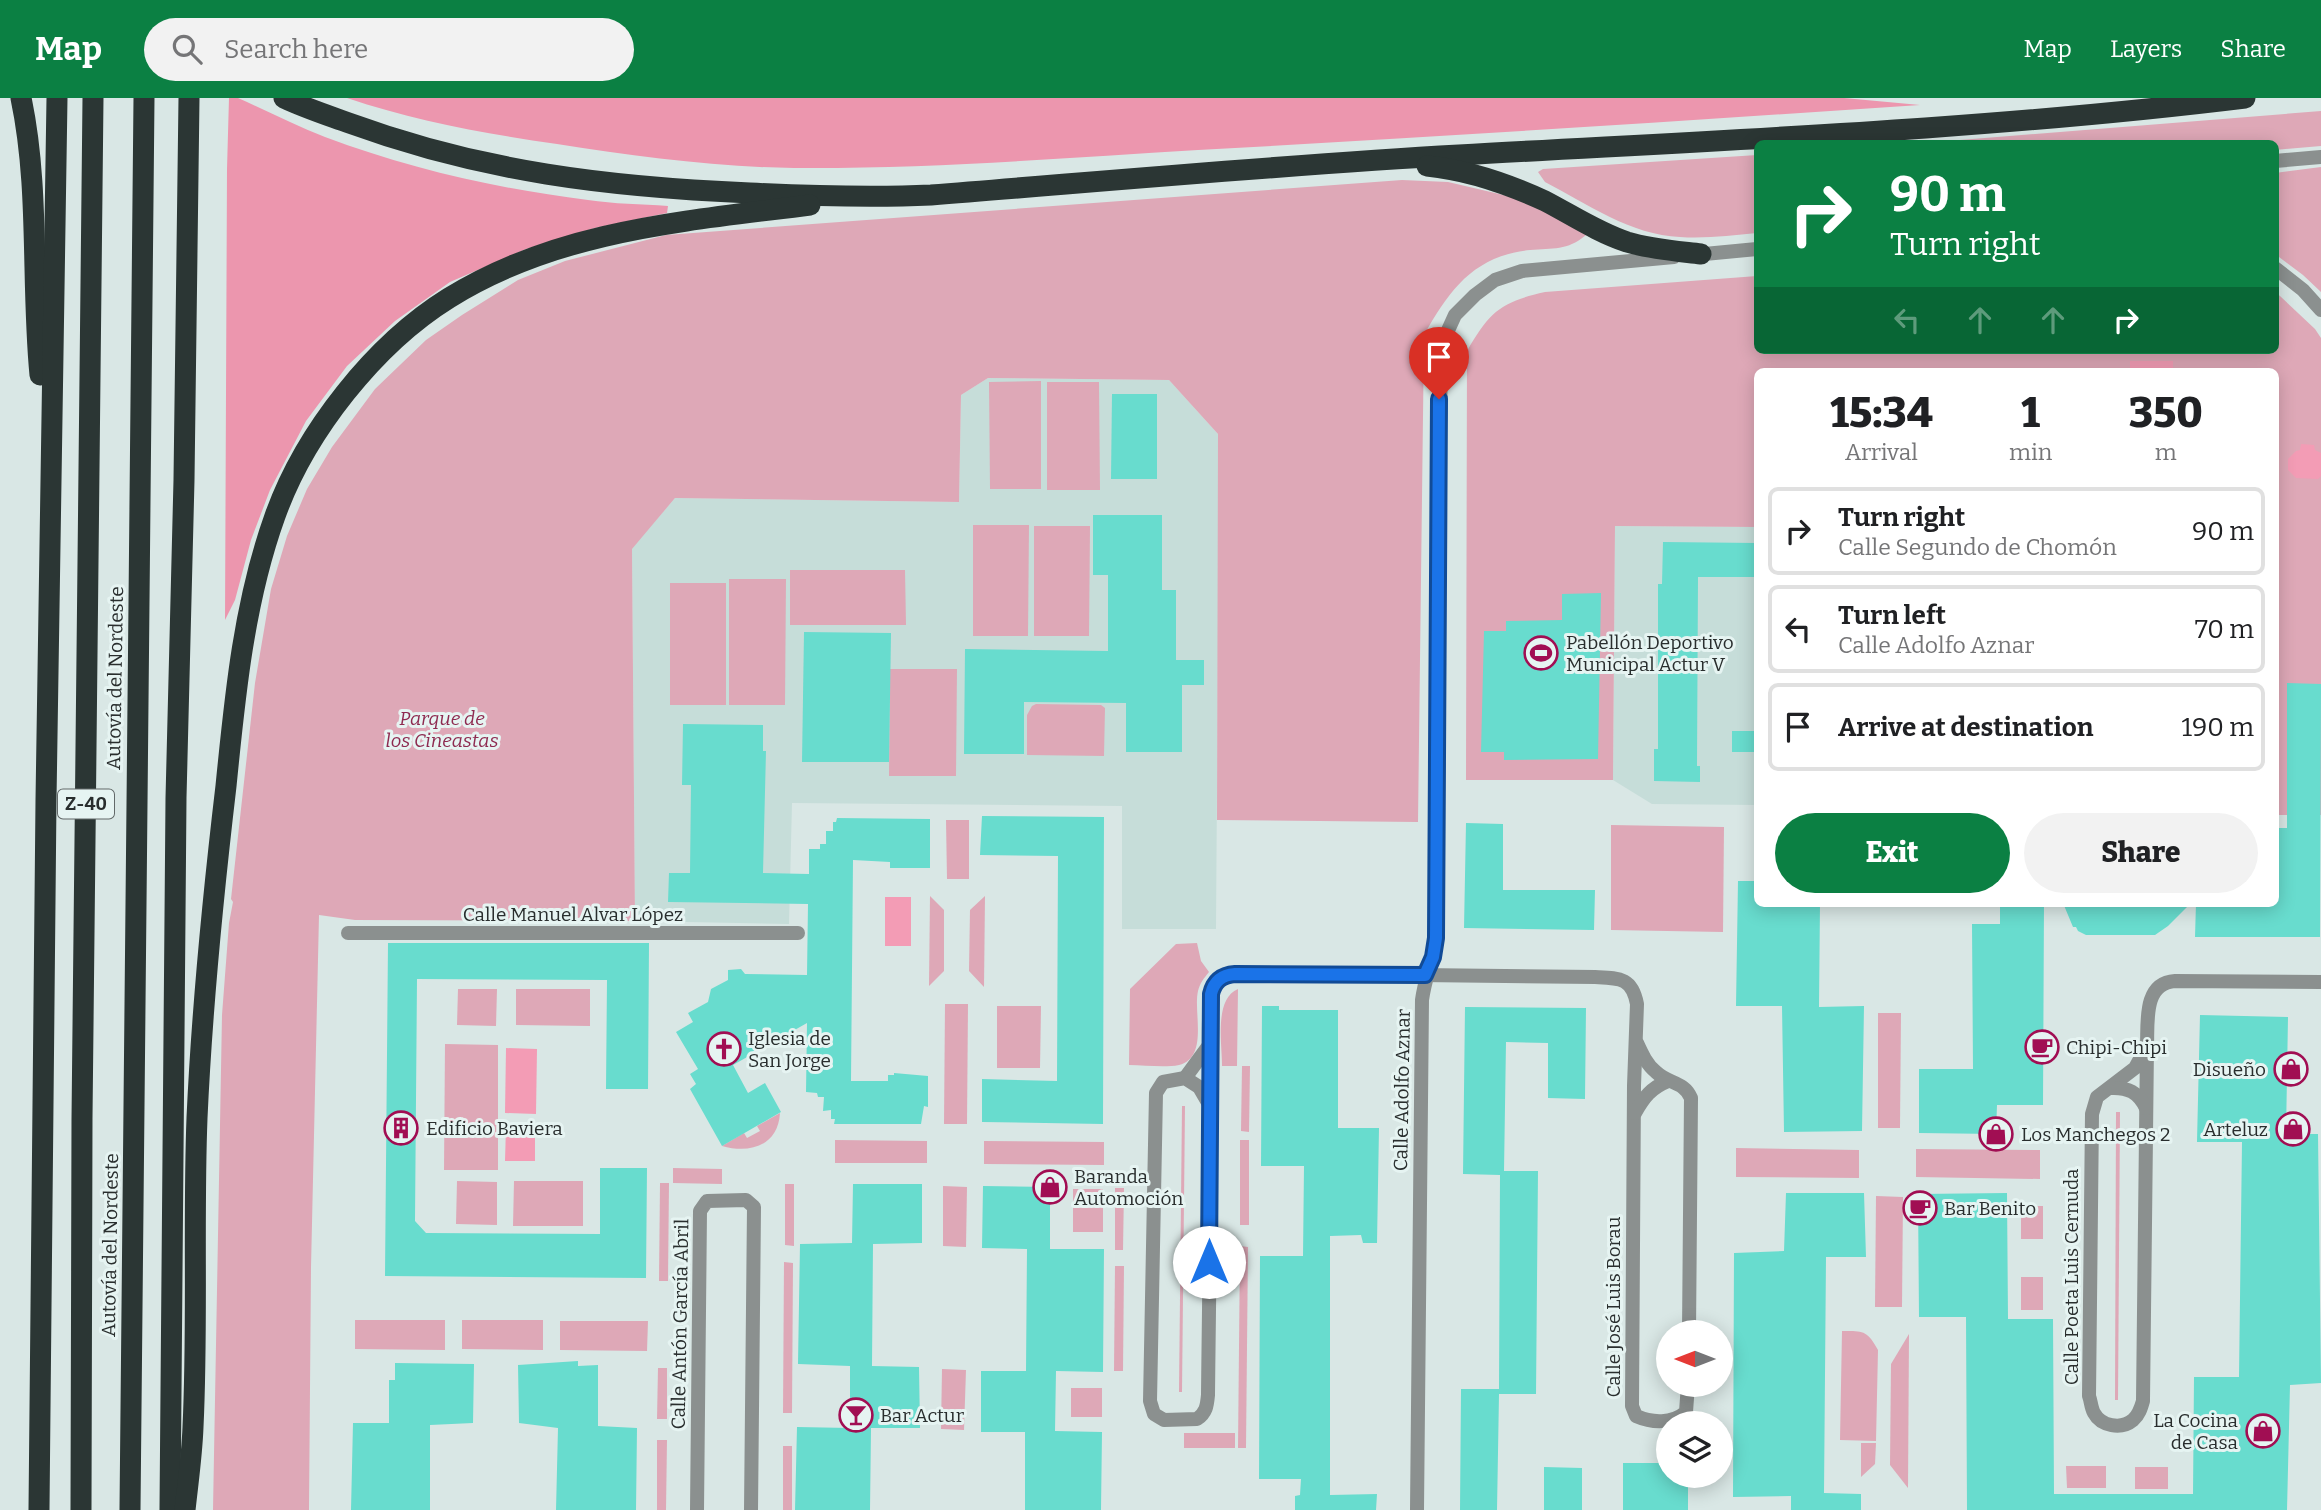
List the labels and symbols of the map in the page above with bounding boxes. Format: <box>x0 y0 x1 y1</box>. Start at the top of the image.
pin <box>1409 327 1469 399</box>
street label: Autovía del Nordeste <box>102 586 128 770</box>
place label: Pabellón Deportivo Municipal Actur V <box>1566 631 1734 676</box>
sports icon: Pabellón Deportivo Municipal Actur V <box>1522 634 1560 672</box>
park label: Parque de los Cineastas <box>386 707 498 752</box>
road number: Z-40 <box>58 790 114 818</box>
street label: Calle Manuel Alvar López <box>463 903 683 926</box>
street label: Calle Adolfo Aznar <box>1389 1008 1415 1171</box>
place label: Iglesia de San Jorge <box>748 1027 831 1072</box>
cafe icon: Chipi-Chipi <box>2023 1028 2061 1066</box>
church icon: Iglesia de San Jorge <box>705 1030 743 1068</box>
place label: Chipi-Chipi <box>2066 1036 2167 1059</box>
shop icon: Disueño <box>2272 1050 2310 1088</box>
place label: Disueño <box>2193 1058 2266 1081</box>
building icon: Edificio Baviera <box>382 1109 420 1147</box>
shop icon: Arteluz <box>2274 1110 2312 1148</box>
shop icon: Los Manchegos 2 <box>1977 1115 2015 1153</box>
place label: Edificio Baviera <box>426 1117 563 1140</box>
place label: Arteluz <box>2203 1118 2268 1141</box>
place label: Los Manchegos 2 <box>2021 1123 2170 1146</box>
street label: Autovía del Nordeste <box>97 1153 123 1337</box>
place label: Baranda Automoción <box>1074 1165 1183 1210</box>
shop icon: Baranda Automoción <box>1031 1168 1069 1206</box>
street label: Calle Poeta Luis Cernuda <box>2060 1168 2083 1385</box>
cafe icon: Bar Benito <box>1901 1189 1939 1227</box>
place label: Bar Benito <box>1944 1197 2036 1220</box>
street label: Calle José Luis Borau <box>1602 1216 1625 1398</box>
street label: Calle Antón García Abril <box>667 1219 693 1429</box>
position arrow <box>1172 1225 1246 1299</box>
north arrow <box>1656 1320 1732 1396</box>
bar icon: Bar Actur <box>837 1396 875 1434</box>
place label: Bar Actur <box>880 1404 965 1427</box>
place label: La Cocina de Casa <box>2153 1409 2239 1454</box>
shop icon: La Cocina de Casa <box>2244 1412 2282 1450</box>

